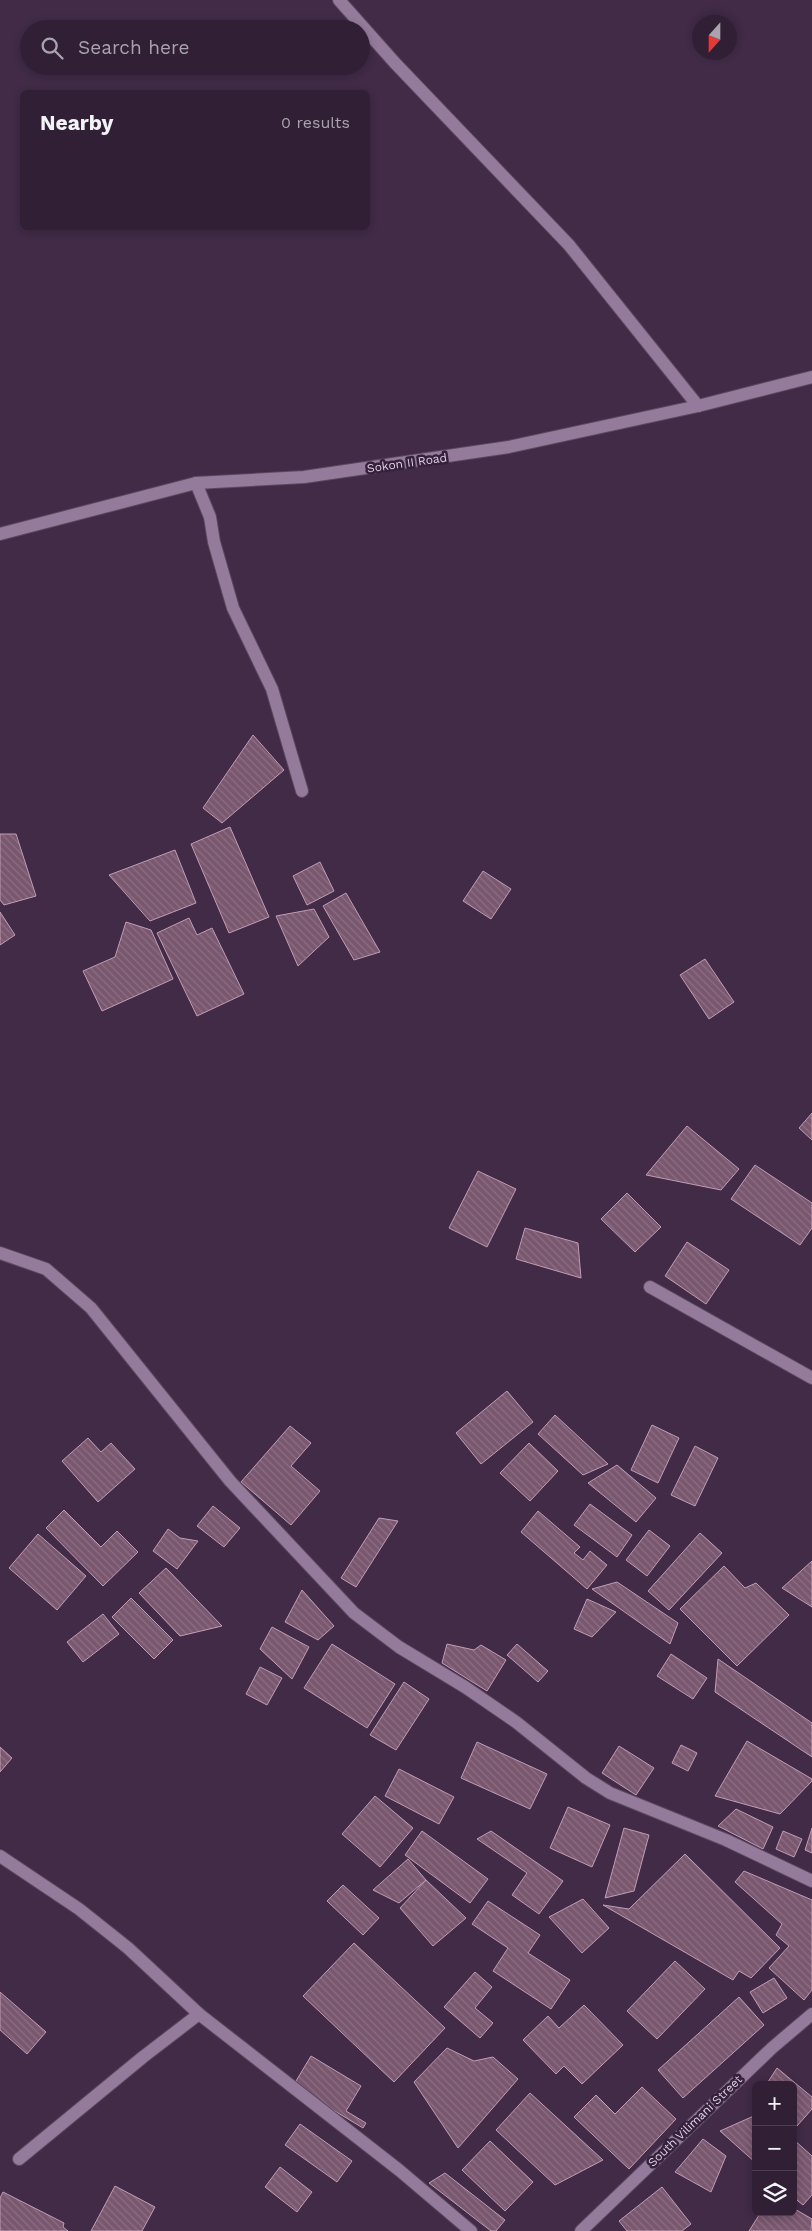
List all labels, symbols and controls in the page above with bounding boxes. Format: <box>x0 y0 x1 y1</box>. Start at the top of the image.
north arrow <box>692 15 737 60</box>
search box <box>20 20 370 75</box>
icon: search <box>38 34 66 62</box>
text: Search here <box>78 36 189 59</box>
text: Nearby <box>40 110 113 135</box>
text: 0 results <box>281 113 350 132</box>
street label: Sokon II Road <box>366 450 448 476</box>
street label: South Vilimani Street <box>645 2072 745 2170</box>
map controls <box>752 2081 797 2216</box>
button: + <box>752 2081 797 2126</box>
button: − <box>752 2126 797 2171</box>
button: layers <box>752 2171 797 2216</box>

